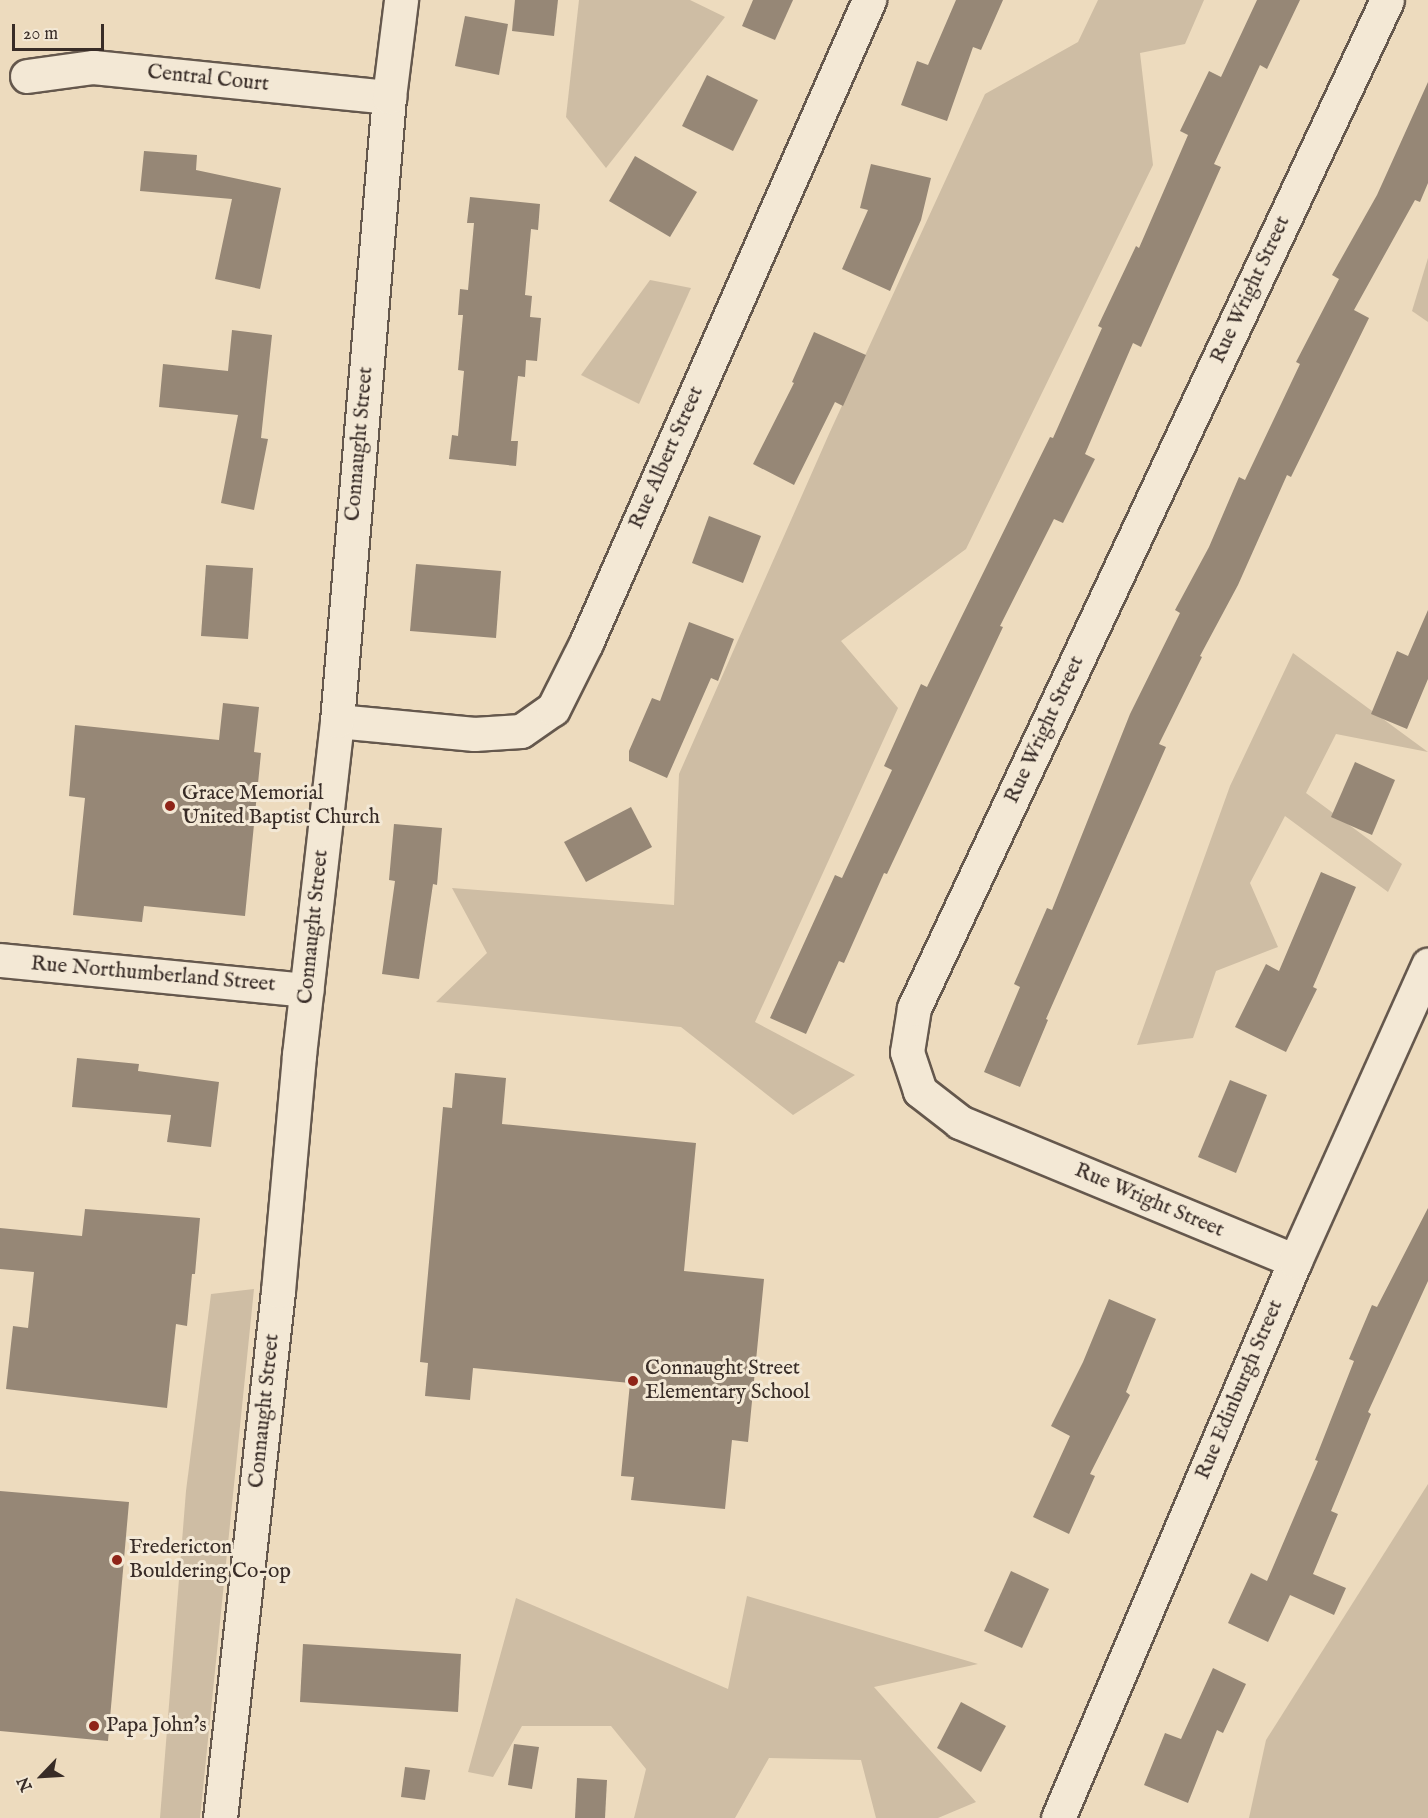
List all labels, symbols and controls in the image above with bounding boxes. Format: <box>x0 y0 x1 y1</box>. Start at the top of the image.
scale bar <box>15 12 106 50</box>
text: 20 m <box>23 23 58 46</box>
street label: Central Court <box>146 60 270 98</box>
street label: Rue Wright Street <box>1206 212 1296 368</box>
street label: Connaught Street <box>341 366 379 522</box>
street label: Rue Albert Street <box>624 383 710 533</box>
street label: Rue Wright Street <box>1000 652 1090 808</box>
place label: Grace Memorial United Baptist Church <box>182 781 380 831</box>
marker: Grace Memorial United Baptist Church <box>163 799 177 813</box>
street label: Connaught Street <box>293 849 335 1005</box>
street label: Rue Northumberland Street <box>30 952 276 998</box>
street label: Rue Wright Street <box>1071 1158 1227 1244</box>
street label: Rue Edinburgh Street <box>1191 1296 1289 1484</box>
street label: Connaught Street <box>244 1333 286 1489</box>
place label: Connaught Street Elementary School <box>645 1356 810 1406</box>
marker: Connaught Street Elementary School <box>626 1374 640 1388</box>
place label: Fredericton Bouldering Co-op <box>129 1535 291 1585</box>
marker: Fredericton Bouldering Co-op <box>110 1553 124 1567</box>
place label: Papa John's <box>106 1713 207 1739</box>
marker: Papa John's <box>87 1719 101 1733</box>
north arrow <box>12 1746 72 1806</box>
text: N <box>14 1773 38 1794</box>

